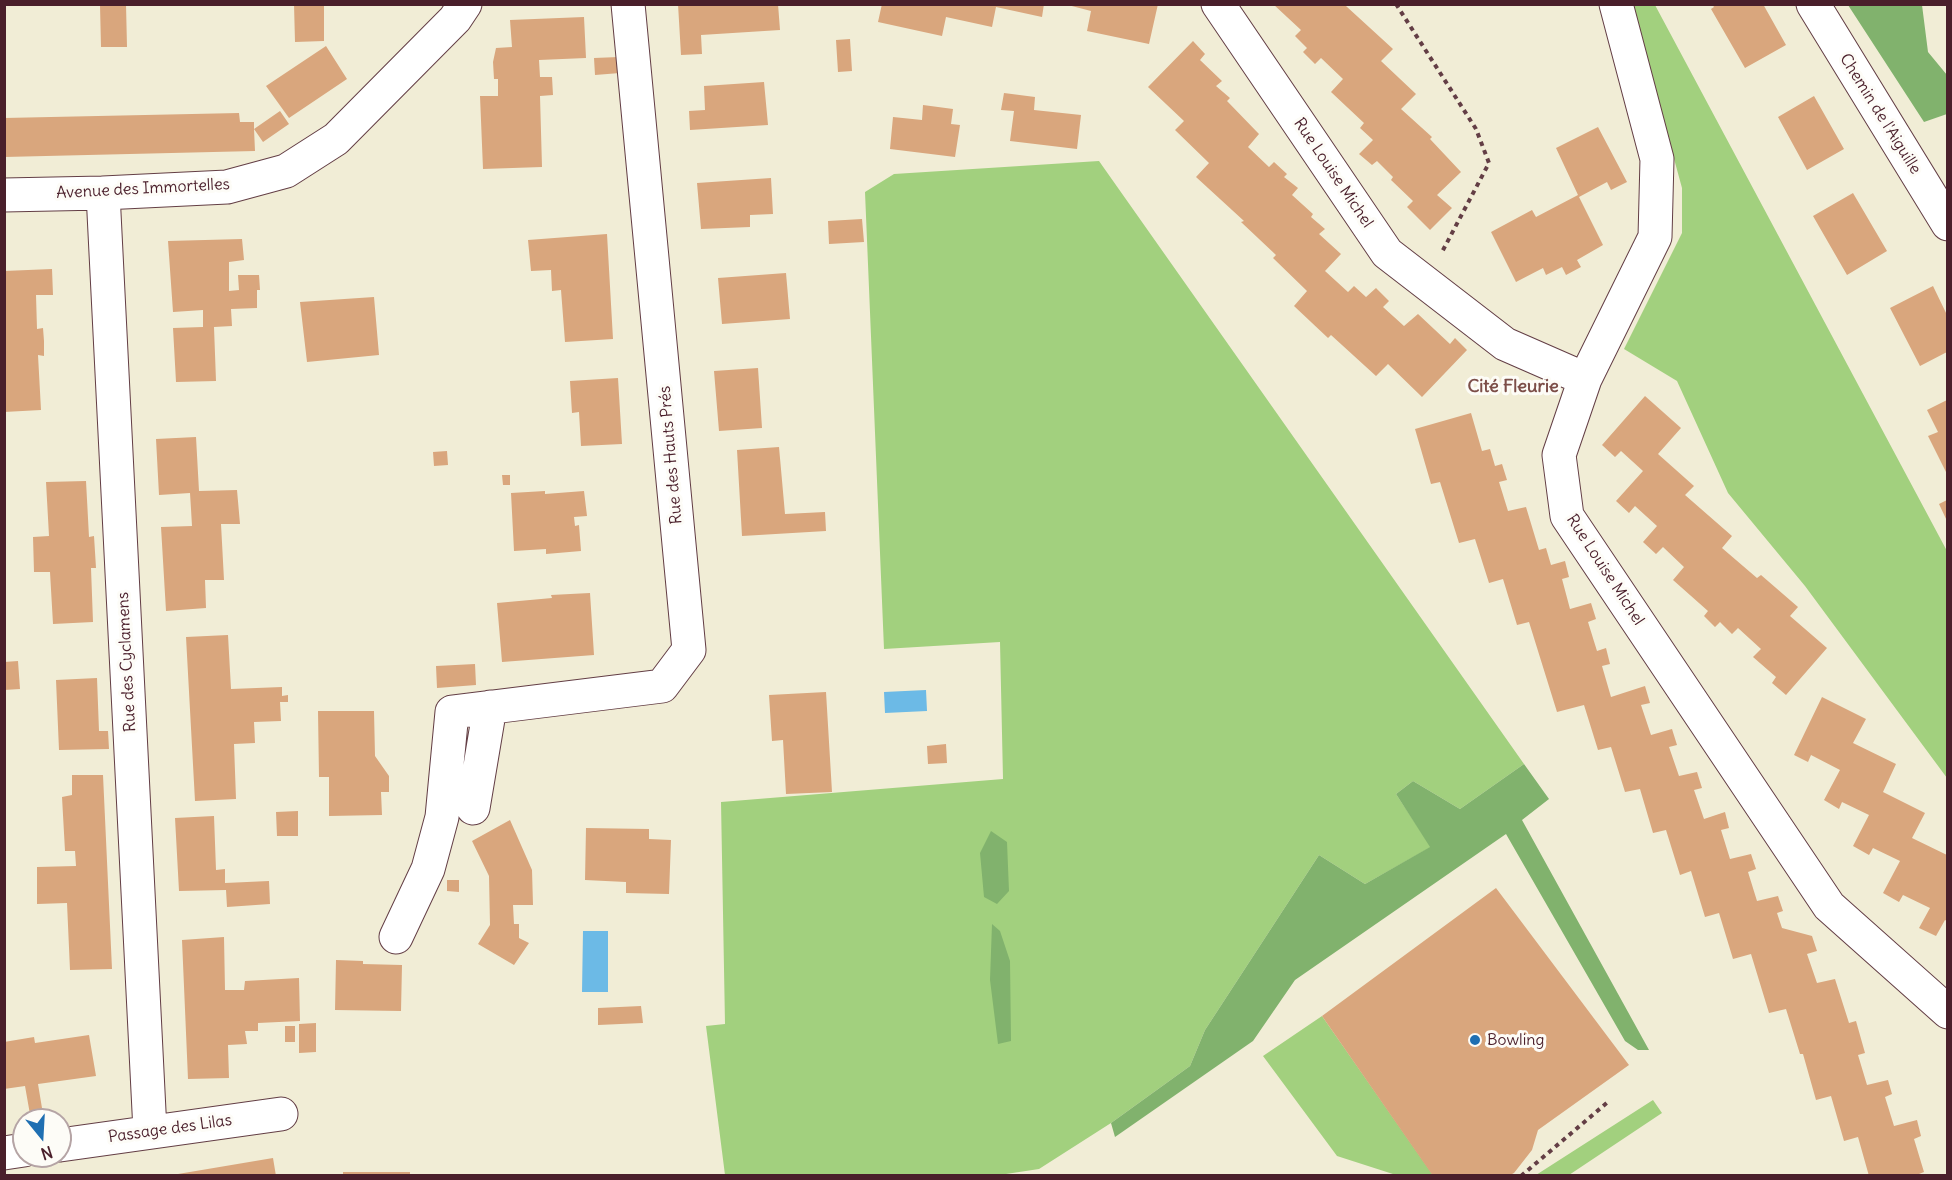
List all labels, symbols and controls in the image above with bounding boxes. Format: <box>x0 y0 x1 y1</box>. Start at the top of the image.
street label: Chemin de l'Aiguille <box>1835 50 1925 178</box>
street label: Rue Louise Michel <box>1289 115 1377 231</box>
street label: Avenue des Immortelles <box>56 175 230 203</box>
district label: Cité Fleurie <box>1467 376 1559 398</box>
street label: Rue des Hauts Prés <box>655 385 687 525</box>
street label: Rue Louise Michel <box>1562 511 1648 629</box>
street label: Rue des Cyclamens <box>114 591 140 733</box>
place label: Bowling <box>1487 1030 1544 1050</box>
marker: Bowling <box>1468 1033 1482 1047</box>
north arrow <box>12 1108 72 1168</box>
street label: Passage des Lilas <box>107 1111 233 1147</box>
text: N <box>39 1142 55 1164</box>

